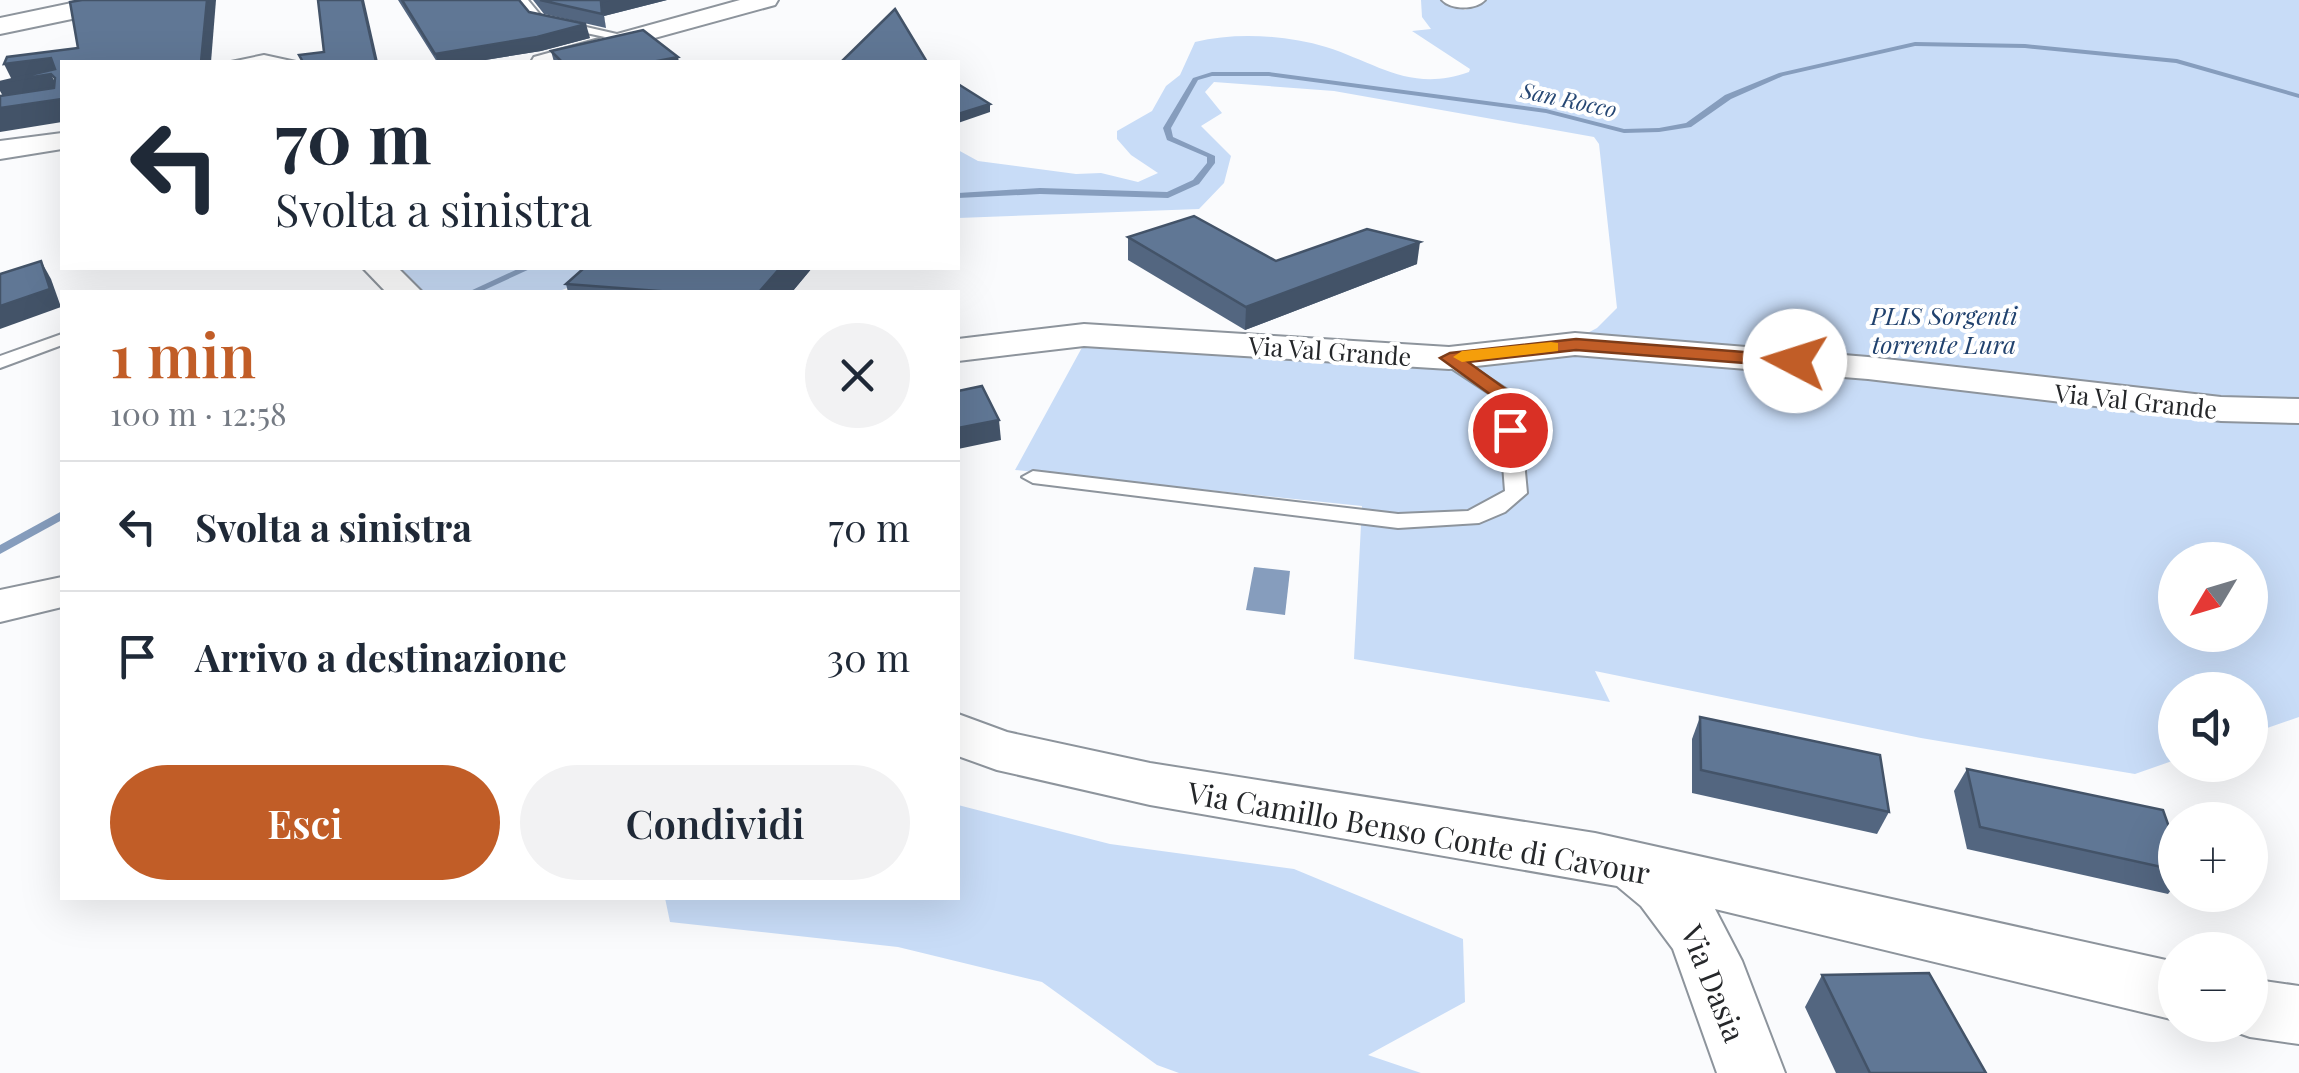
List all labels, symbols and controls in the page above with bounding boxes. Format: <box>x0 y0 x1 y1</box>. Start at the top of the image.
water label: San Rocco <box>1517 74 1620 124</box>
text: 70 m <box>275 88 432 182</box>
icon: left <box>110 100 240 230</box>
text: Svolta a sinistra <box>275 178 592 238</box>
park label: PLIS Sorgenti torrente Lura <box>1869 298 2018 360</box>
position arrow <box>1743 309 1847 413</box>
text: 1 min <box>110 313 256 393</box>
button: close <box>805 323 910 428</box>
street label: Via Val Grande <box>1246 328 1413 372</box>
street label: Via Val Grande <box>2052 375 2219 425</box>
pin <box>1468 388 1553 473</box>
text: 100 m · 12:58 <box>110 391 287 434</box>
icon: arrive <box>1483 403 1538 458</box>
icon: left <box>110 499 165 554</box>
text: Svolta a sinistra <box>195 501 472 552</box>
text: 70 m <box>829 501 910 552</box>
north arrow <box>2158 542 2268 652</box>
map controls <box>2158 542 2268 1042</box>
icon: arrive <box>110 629 165 684</box>
text: Arrivo a destinazione <box>195 631 567 682</box>
text: 30 m <box>827 631 910 682</box>
button: sound <box>2158 672 2268 782</box>
button: Esci <box>110 765 500 880</box>
button: Condividi <box>520 765 910 880</box>
street label: Via Camillo Benso Conte di Cavour <box>1184 771 1653 892</box>
button: + <box>2158 802 2268 912</box>
street label: Via Dasia <box>1672 918 1756 1047</box>
button: − <box>2158 932 2268 1042</box>

